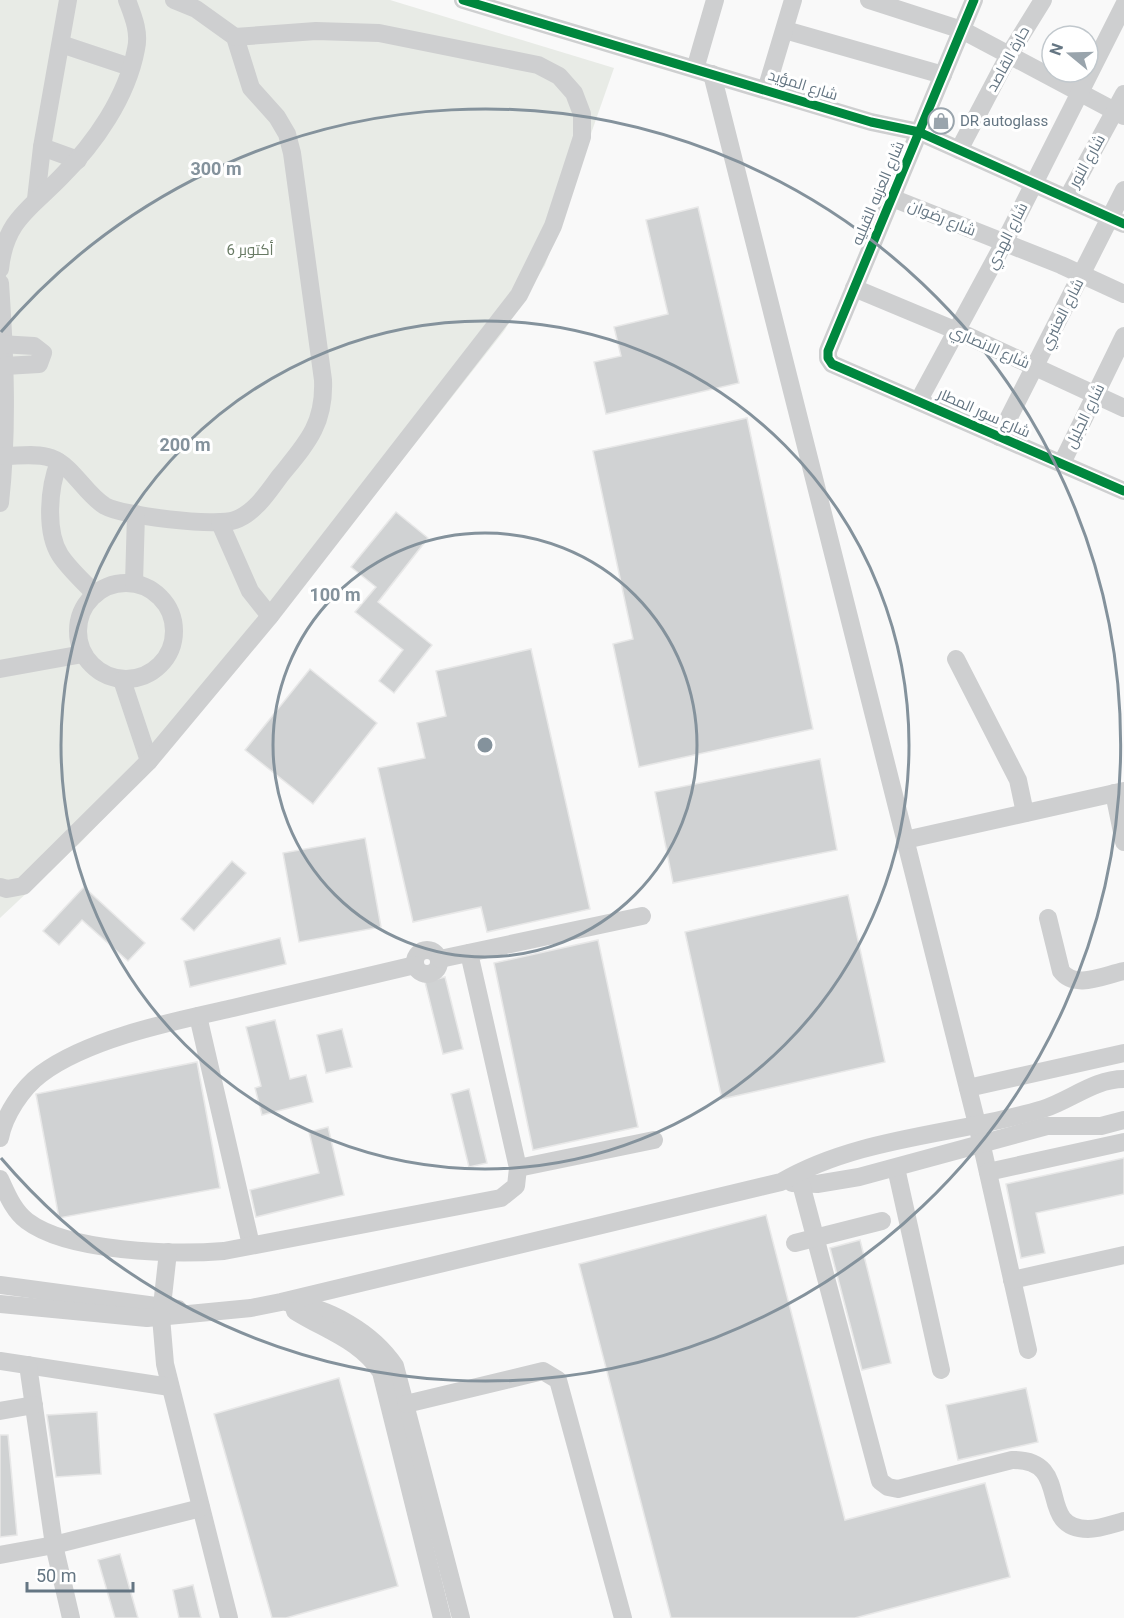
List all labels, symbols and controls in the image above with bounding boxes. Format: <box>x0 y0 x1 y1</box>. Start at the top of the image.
street label: حارة القاصد <box>983 23 1033 95</box>
north arrow <box>1040 24 1100 84</box>
text: N <box>1045 41 1067 58</box>
street label: شارع المؤيد <box>765 66 840 106</box>
shop icon: DR autoglass <box>926 106 956 136</box>
place label: DR autoglass <box>960 112 1048 130</box>
street label: شارع النور <box>1065 131 1111 193</box>
street label: شارع العزبه القبليه <box>848 138 910 248</box>
text: 300 m <box>190 158 242 179</box>
street label: شارع رضوان <box>905 196 979 242</box>
street label: شارع الهدي <box>983 200 1034 274</box>
park label: 6 أكتوبر <box>226 240 274 259</box>
street label: شارع العنبري <box>1036 275 1090 354</box>
street label: شارع الانصاري <box>946 321 1033 375</box>
street label: شارع الجليل <box>1062 381 1110 452</box>
street label: شارع سور المطار <box>933 384 1033 443</box>
text: 200 m <box>159 434 211 455</box>
text: 100 m <box>309 584 361 605</box>
centre of rings <box>475 735 495 755</box>
scale bar <box>27 1555 134 1593</box>
text: 50 m <box>36 1565 76 1586</box>

